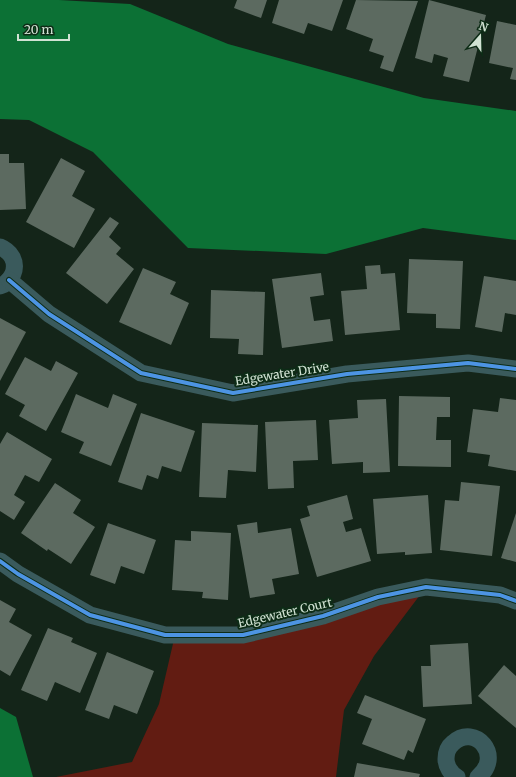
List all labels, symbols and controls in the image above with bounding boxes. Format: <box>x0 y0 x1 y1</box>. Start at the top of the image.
scale bar <box>18 16 69 42</box>
north arrow <box>460 16 500 56</box>
text: N <box>477 19 490 35</box>
text: 20 m <box>24 22 53 37</box>
street label: Edgewater Drive <box>234 359 330 388</box>
street label: Edgewater Court <box>236 594 334 631</box>

